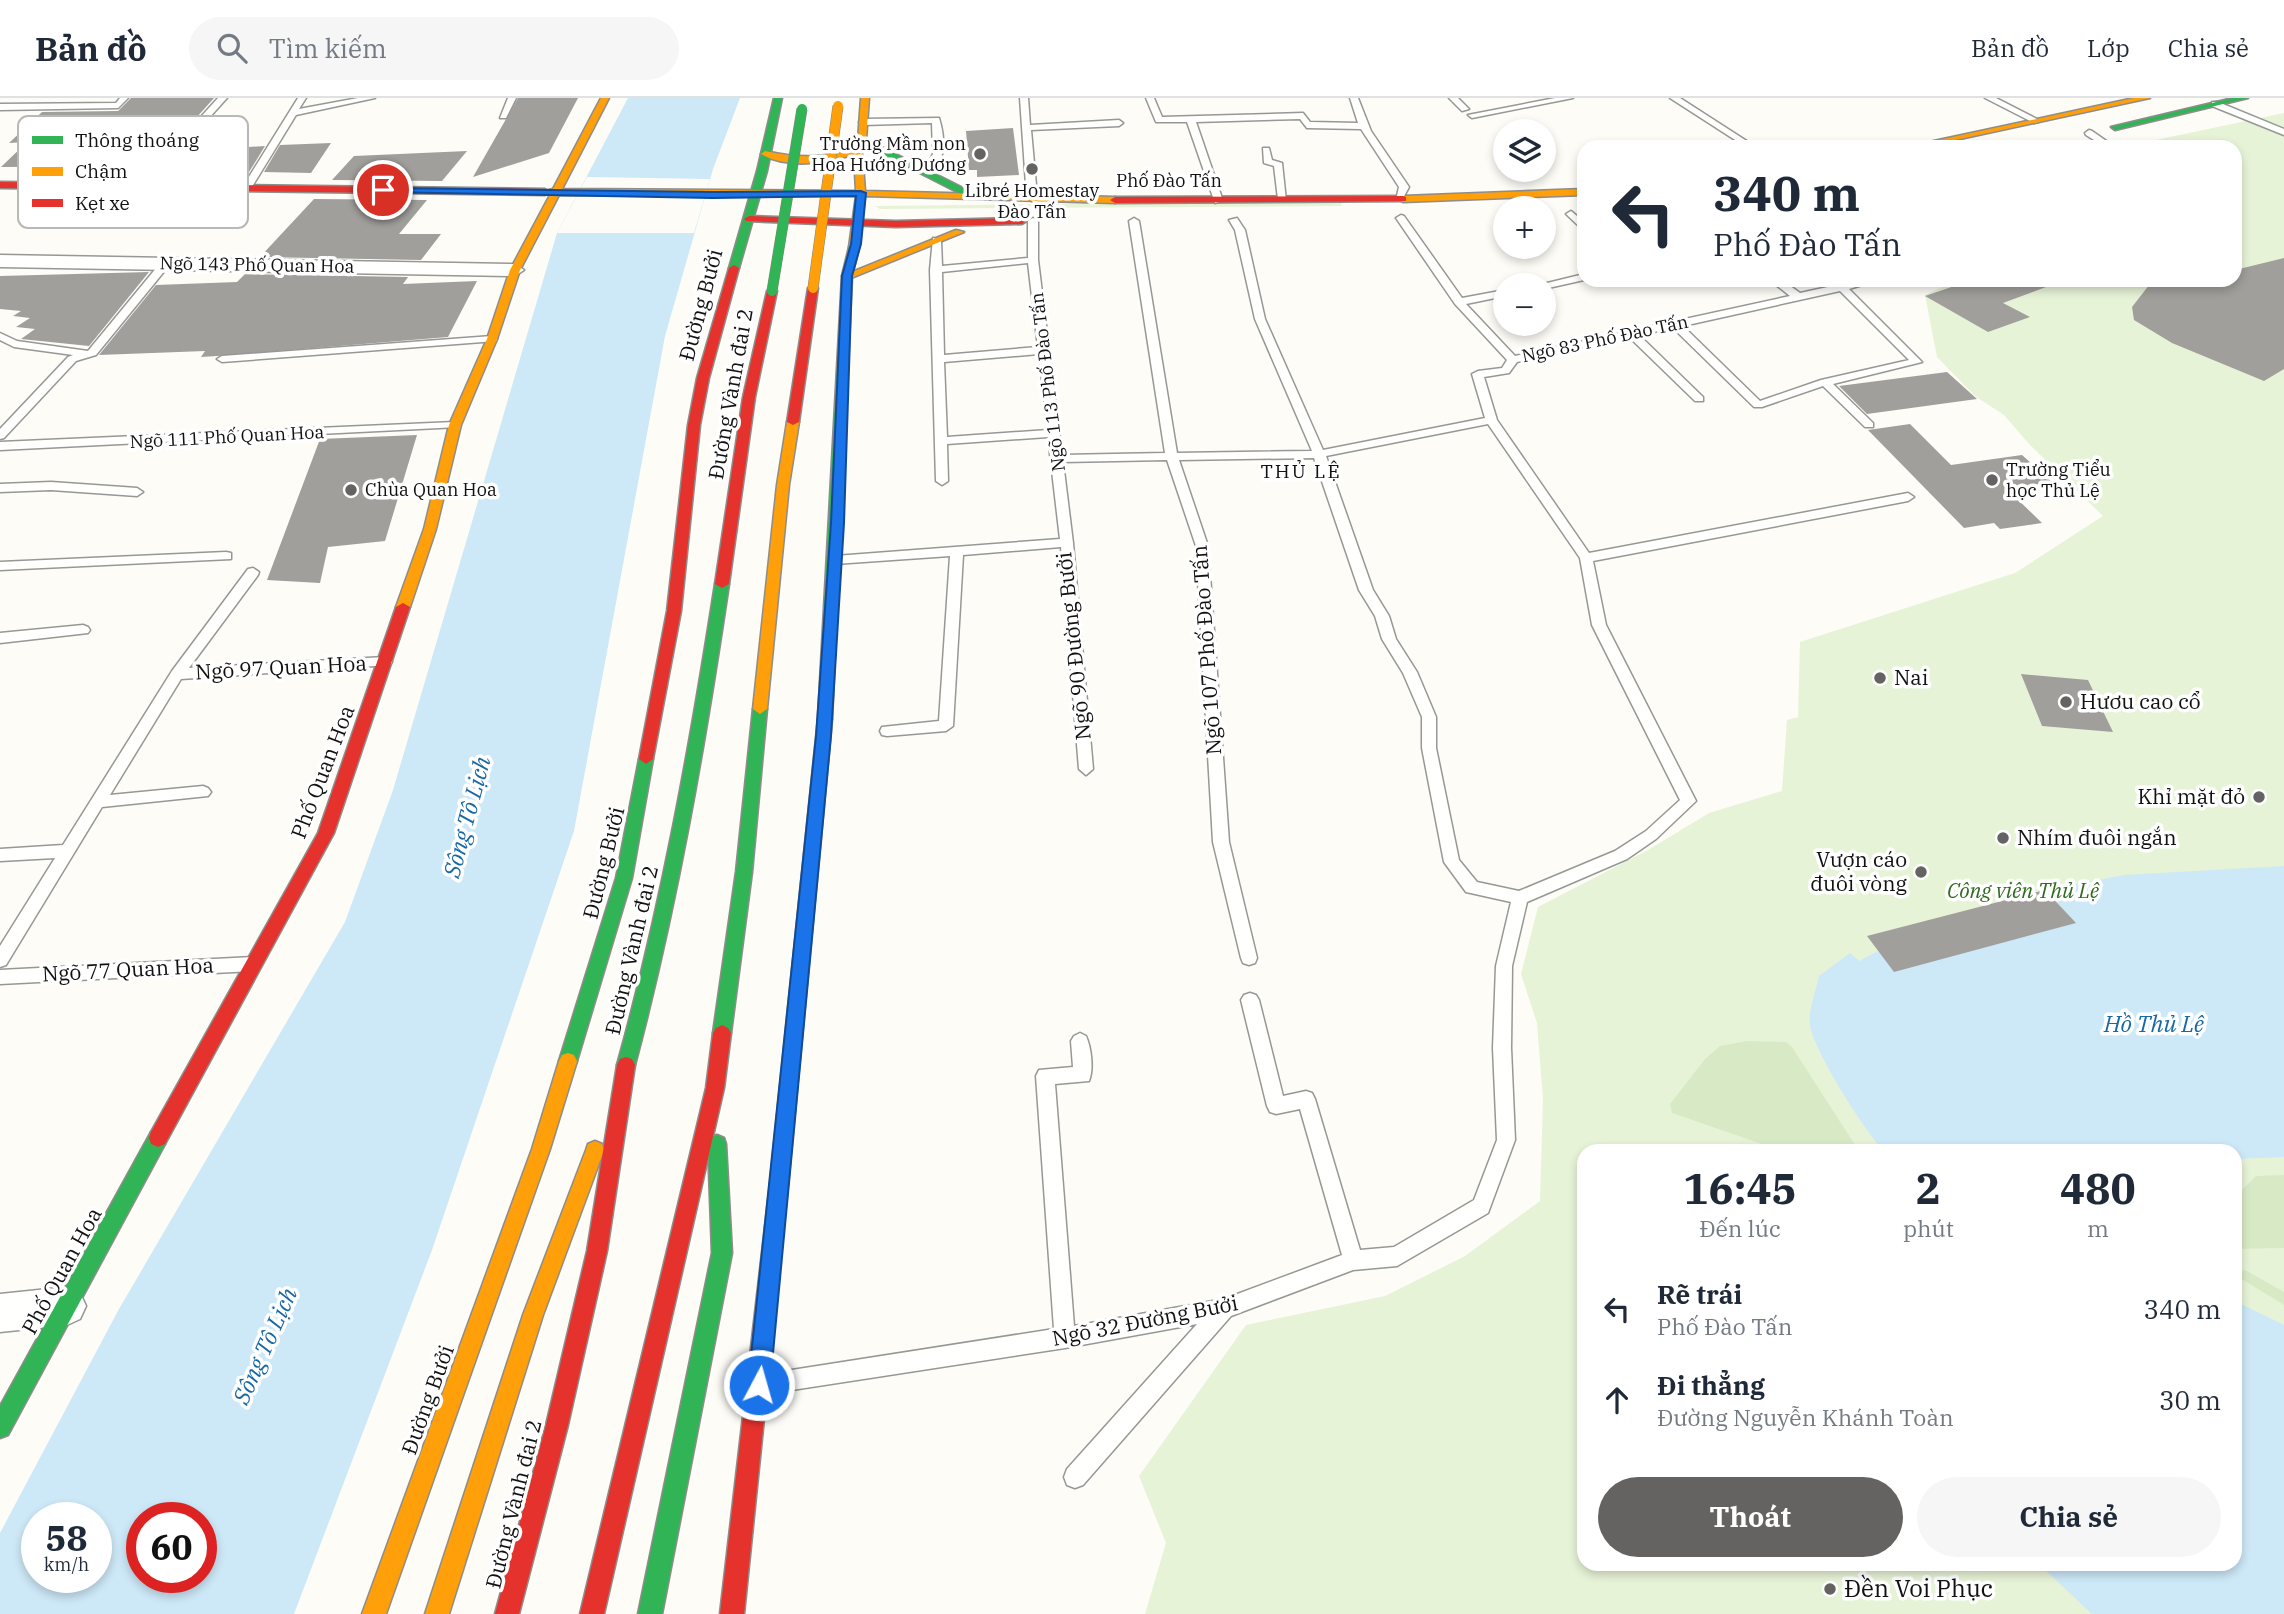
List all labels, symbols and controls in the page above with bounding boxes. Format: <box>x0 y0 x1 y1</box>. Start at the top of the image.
search box <box>189 17 679 80</box>
text: Bản đồ <box>35 27 147 70</box>
icon: search <box>213 29 251 67</box>
text: Tìm kiếm <box>269 31 387 65</box>
text: Bản đồ <box>1971 32 2049 64</box>
text: Lớp <box>2087 32 2130 64</box>
text: Chia sẻ <box>2168 32 2249 64</box>
legend <box>18 116 248 228</box>
map controls <box>1493 119 1556 336</box>
button: layers <box>1493 119 1556 182</box>
text: Thông thoáng <box>75 128 200 152</box>
place label: Trường Mầm non Hoa Hướng Dương <box>811 132 966 176</box>
marker: Trường Mầm non Hoa Hướng Dương <box>972 146 988 162</box>
text: Chậm <box>75 159 128 183</box>
pin <box>353 160 413 220</box>
marker: Libré Homestay Đào Tấn <box>1024 161 1040 177</box>
text: 340 m <box>1713 161 1860 224</box>
icon: left <box>1598 168 1689 259</box>
street label: Phố Đào Tấn <box>1116 169 1222 192</box>
icon: arrive <box>364 171 402 209</box>
place label: Libré Homestay Đào Tấn <box>965 179 1100 223</box>
text: Kẹt xe <box>75 191 130 215</box>
button: + <box>1493 196 1556 259</box>
text: Phố Đào Tấn <box>1713 223 1901 265</box>
street label: Đường Bưởi <box>672 246 728 364</box>
street label: Ngõ 143 Phố Quan Hoa <box>159 251 355 278</box>
button: − <box>1493 273 1556 336</box>
street label: Ngõ 113 Phố Đào Tấn <box>1025 291 1070 473</box>
street label: Đường Vành đai 2 <box>701 306 759 482</box>
street label: Ngõ 83 Phố Đào Tấn <box>1520 310 1690 367</box>
street label: Ngõ 111 Phố Quan Hoa <box>129 420 325 453</box>
place label: Trường Tiểu học Thủ Lệ <box>2006 458 2111 502</box>
district label: THỦ LỆ <box>1260 459 1342 483</box>
marker: Trường Tiểu học Thủ Lệ <box>1984 472 2000 488</box>
place label: Chùa Quan Hoa <box>365 478 497 501</box>
marker: Chùa Quan Hoa <box>343 482 359 498</box>
street label: Ngõ 107 Phố Đào Tấn <box>1185 544 1227 756</box>
street label: Ngõ 90 Đường Bưởi <box>1049 551 1097 741</box>
street label: Ngõ 97 Quan Hoa <box>194 649 368 685</box>
place label: Nai <box>1894 663 1928 691</box>
marker: Nai <box>1872 670 1888 686</box>
place label: Hươu cao cổ <box>2080 687 2201 715</box>
marker: Hươu cao cổ <box>2058 694 2074 710</box>
street label: Phố Quan Hoa <box>284 701 360 842</box>
water label: Sông Tô Lịch <box>435 753 497 882</box>
place label: Khỉ mặt đỏ <box>2137 782 2245 810</box>
marker: Khỉ mặt đỏ <box>2251 789 2267 805</box>
street label: Đường Bưởi <box>576 804 630 922</box>
place label: Nhím đuôi ngắn <box>2017 823 2177 851</box>
marker: Nhím đuôi ngắn <box>1995 830 2011 846</box>
place label: Vượn cáo đuôi vòng <box>1810 845 1908 897</box>
street label: Đường Vành đai 2 <box>598 862 664 1037</box>
marker: Vượn cáo đuôi vòng <box>1913 864 1929 880</box>
park label: Công viên Thủ Lệ <box>1947 876 2100 904</box>
street label: Ngõ 77 Quan Hoa <box>41 951 215 987</box>
water label: Hồ Thủ Lệ <box>2103 1008 2205 1038</box>
text: 16:45 <box>1683 1161 1797 1216</box>
text: 2 <box>1916 1161 1941 1216</box>
text: 480 <box>2060 1161 2136 1216</box>
street label: Phố Quan Hoa <box>15 1202 107 1339</box>
text: Đến lúc <box>1699 1213 1781 1243</box>
text: phút <box>1903 1213 1954 1243</box>
text: m <box>2087 1213 2109 1243</box>
text: Rẽ trái <box>1657 1277 1742 1311</box>
water label: Sông Tô Lịch <box>225 1282 303 1409</box>
street label: Ngõ 32 Đường Bưởi <box>1049 1288 1240 1352</box>
icon: left <box>1598 1290 1636 1328</box>
text: 340 m <box>2143 1292 2221 1326</box>
text: Phố Đào Tấn <box>1657 1311 1792 1341</box>
street label: Đường Bưởi <box>394 1341 460 1458</box>
position arrow <box>722 1348 796 1422</box>
text: Đi thẳng <box>1657 1368 1765 1402</box>
icon: ahead <box>1598 1381 1636 1419</box>
text: 30 m <box>2159 1383 2221 1417</box>
text: Đường Nguyễn Khánh Toàn <box>1657 1402 1954 1432</box>
street label: Đường Vành đai 2 <box>479 1416 548 1591</box>
button: Thoát <box>1598 1477 1903 1557</box>
button: Chia sẻ <box>1917 1477 2221 1557</box>
speed limit sign: 60 <box>126 1502 217 1593</box>
text: 58 <box>45 1515 88 1561</box>
text: km/h <box>44 1553 89 1576</box>
place label: Đền Voi Phục <box>1844 1572 1993 1604</box>
marker: Đền Voi Phục <box>1822 1581 1838 1597</box>

